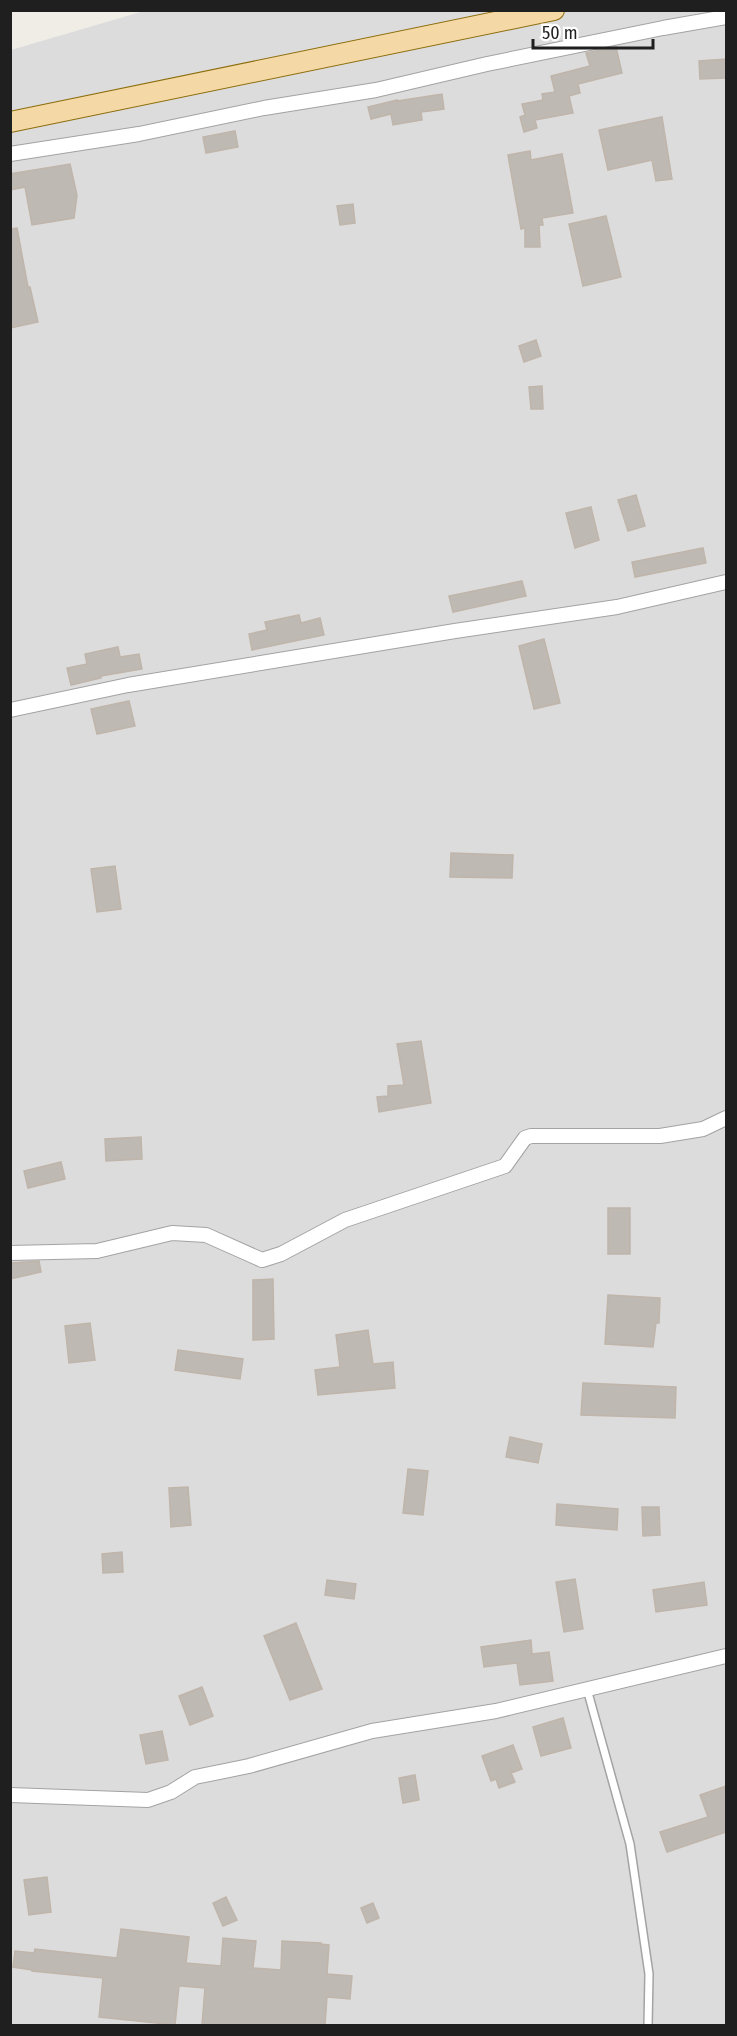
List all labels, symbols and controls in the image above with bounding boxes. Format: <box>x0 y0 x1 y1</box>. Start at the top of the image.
scale bar <box>533 12 653 50</box>
text: 50 m <box>542 22 578 44</box>

